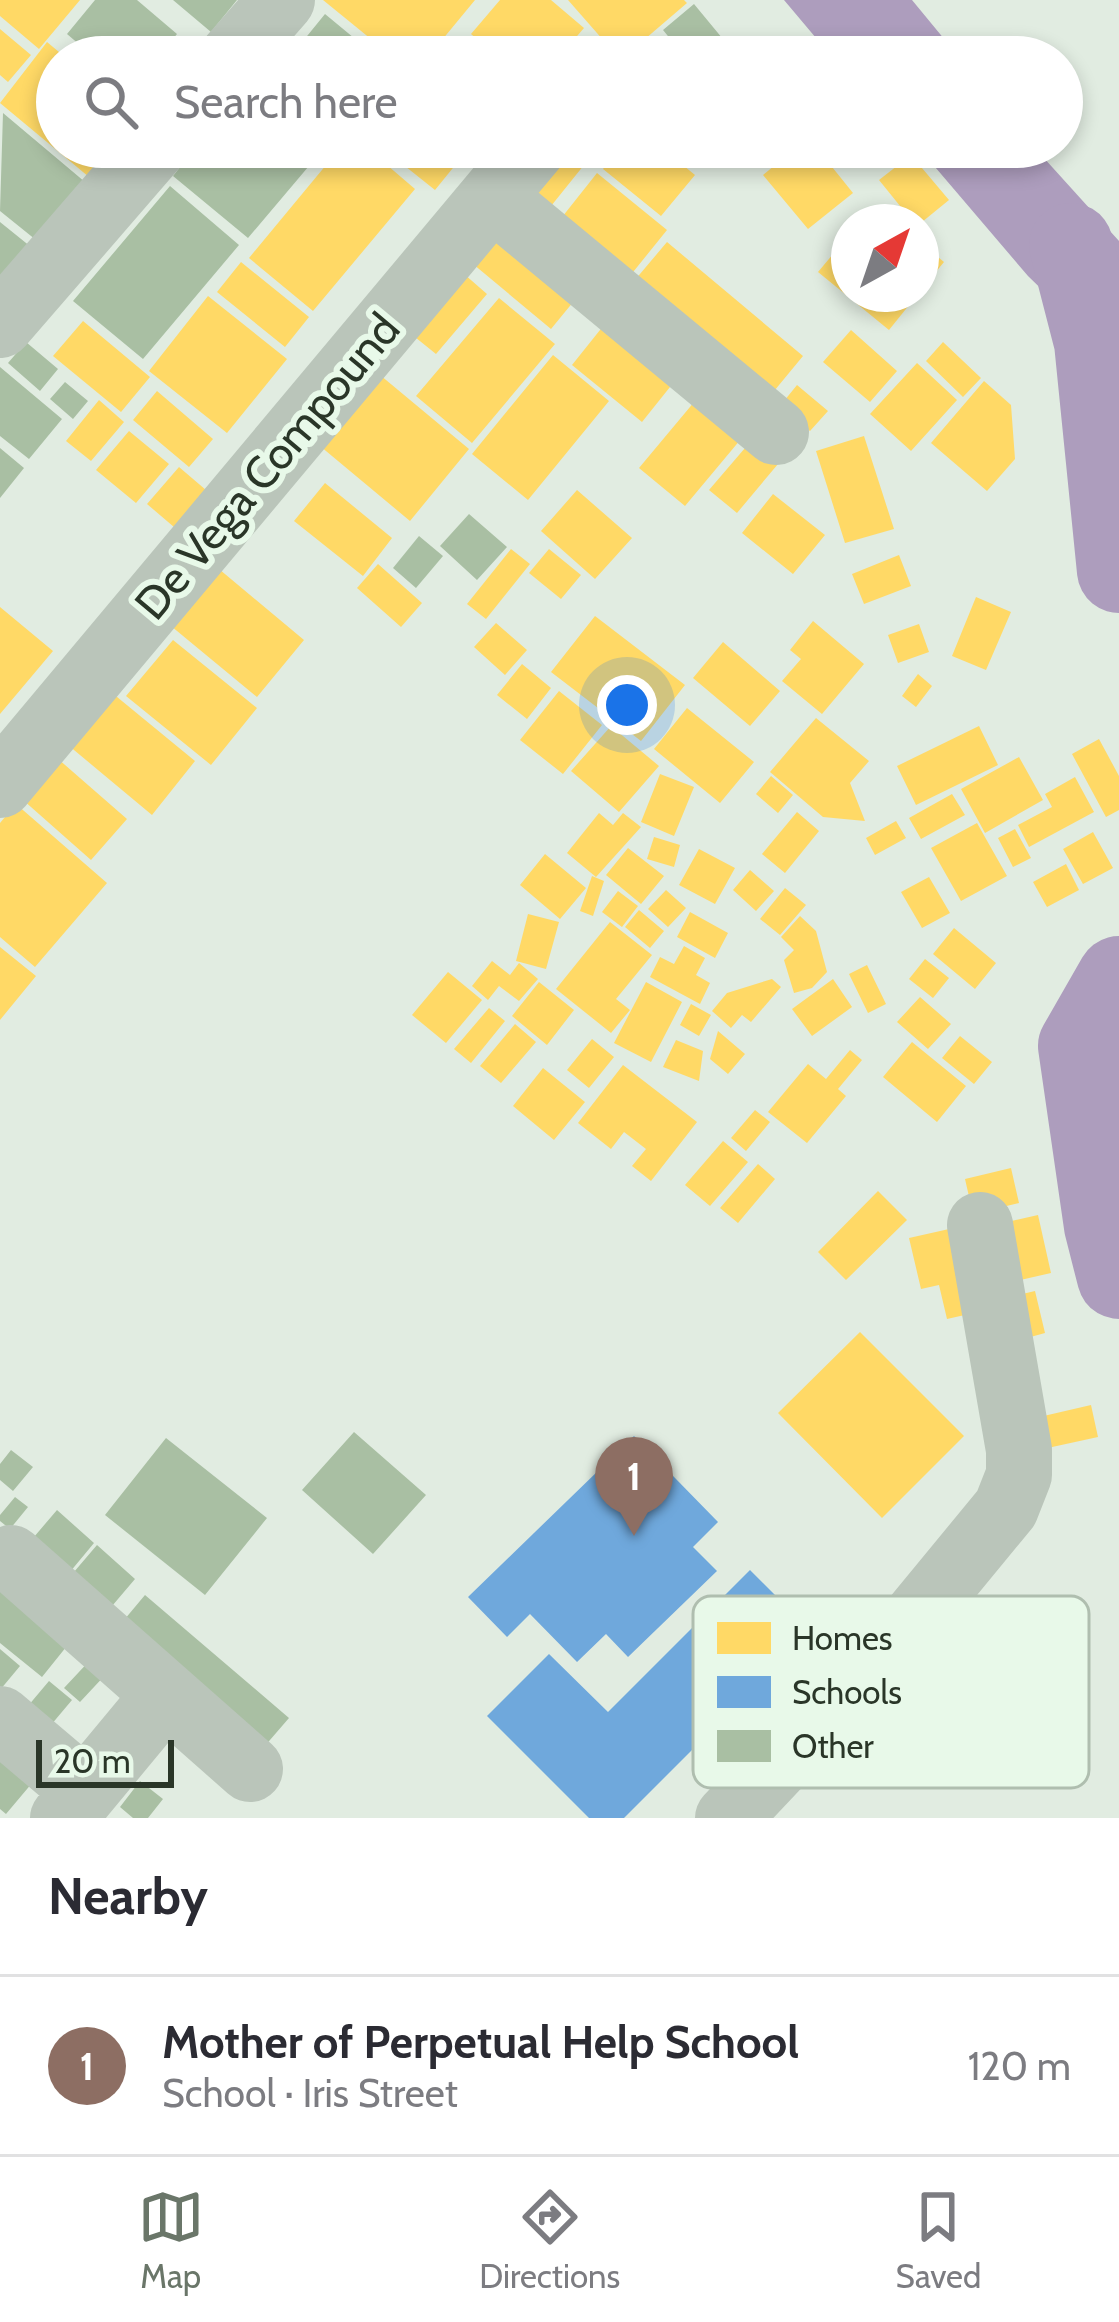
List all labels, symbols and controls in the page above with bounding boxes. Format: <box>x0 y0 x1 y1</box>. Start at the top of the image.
search box <box>36 36 1083 168</box>
icon: search <box>78 69 144 135</box>
text: Search here <box>174 75 398 129</box>
north arrow <box>831 204 939 312</box>
street label: De Vega Compound <box>123 302 411 630</box>
your location <box>597 675 657 735</box>
pin: 1 <box>595 1437 673 1536</box>
legend <box>693 1596 1089 1788</box>
text: Homes <box>792 1618 893 1658</box>
text: Schools <box>792 1672 902 1712</box>
text: Other <box>792 1726 874 1766</box>
scale bar <box>36 1734 174 1787</box>
text: 20 m <box>54 1741 131 1781</box>
text: Nearby <box>48 1865 208 1927</box>
text: Mother of Perpetual Help School <box>162 2015 799 2069</box>
text: 1 <box>80 2042 94 2090</box>
text: 120 m <box>968 2042 1071 2090</box>
text: School · Iris Street <box>162 2069 458 2117</box>
tab: Map <box>138 2184 204 2296</box>
tab: Directions <box>479 2184 620 2296</box>
tab: Saved <box>896 2184 981 2296</box>

